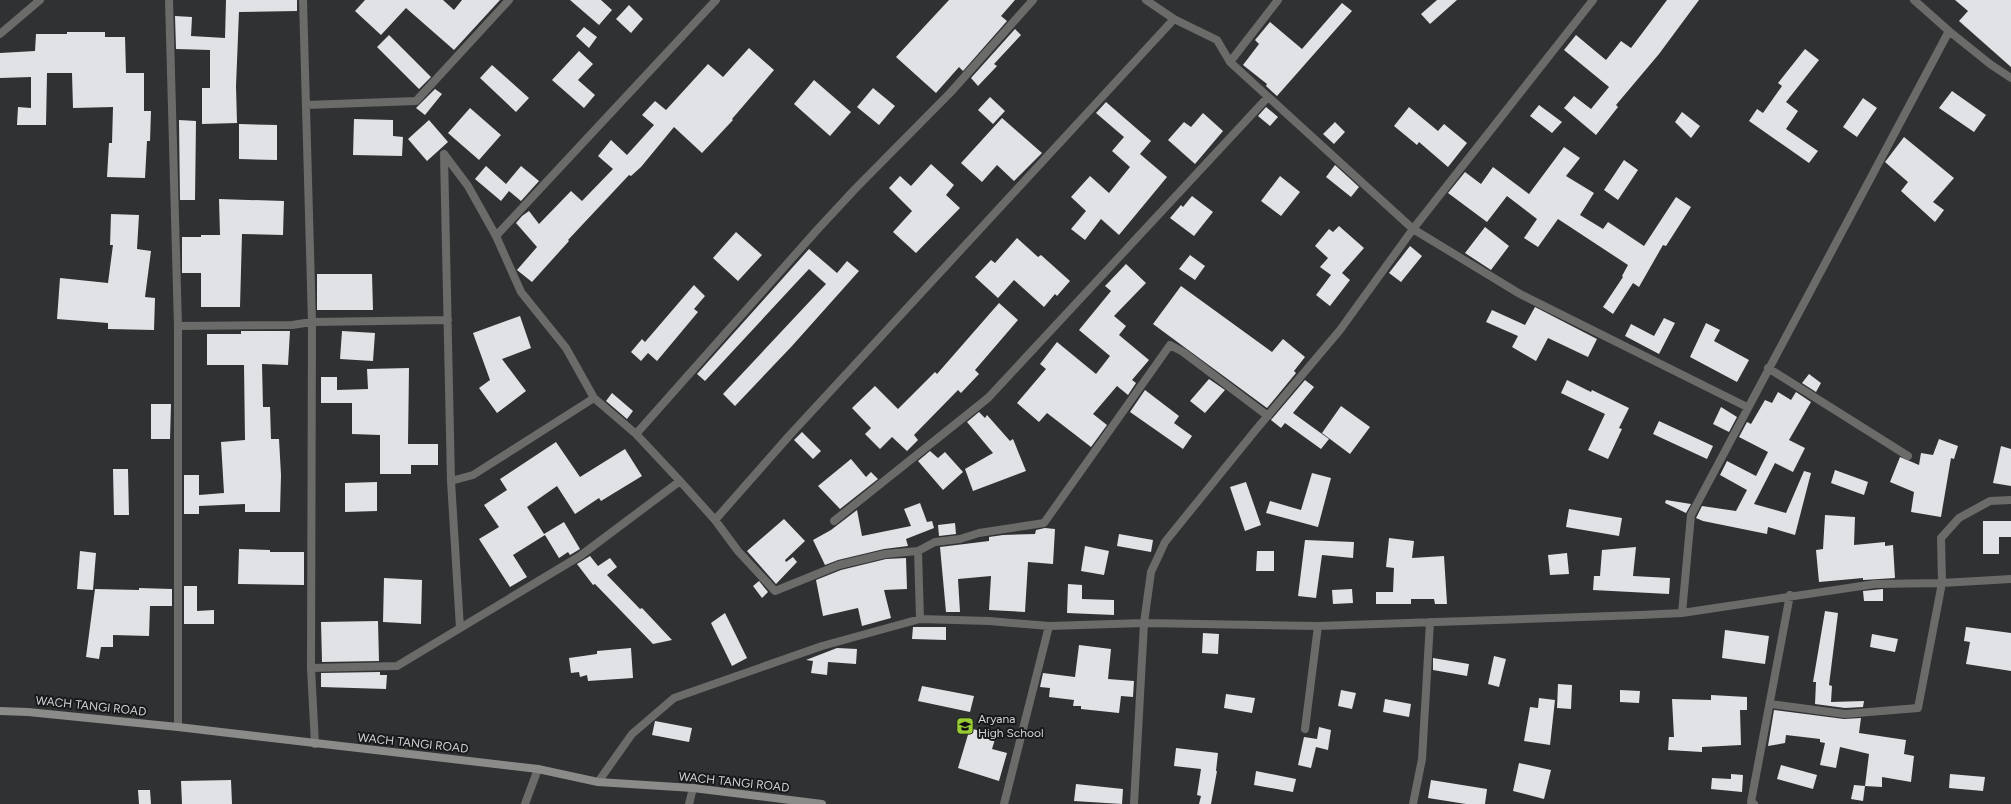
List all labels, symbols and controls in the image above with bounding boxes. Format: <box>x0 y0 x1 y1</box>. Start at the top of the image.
street label: WACH TANGI ROAD <box>35 693 147 719</box>
place label: Aryana High School <box>978 712 1044 740</box>
school or university icon: Aryana High School <box>955 716 975 736</box>
street label: WACH TANGI ROAD <box>357 730 469 756</box>
street label: WACH TANGI ROAD <box>678 769 790 795</box>

